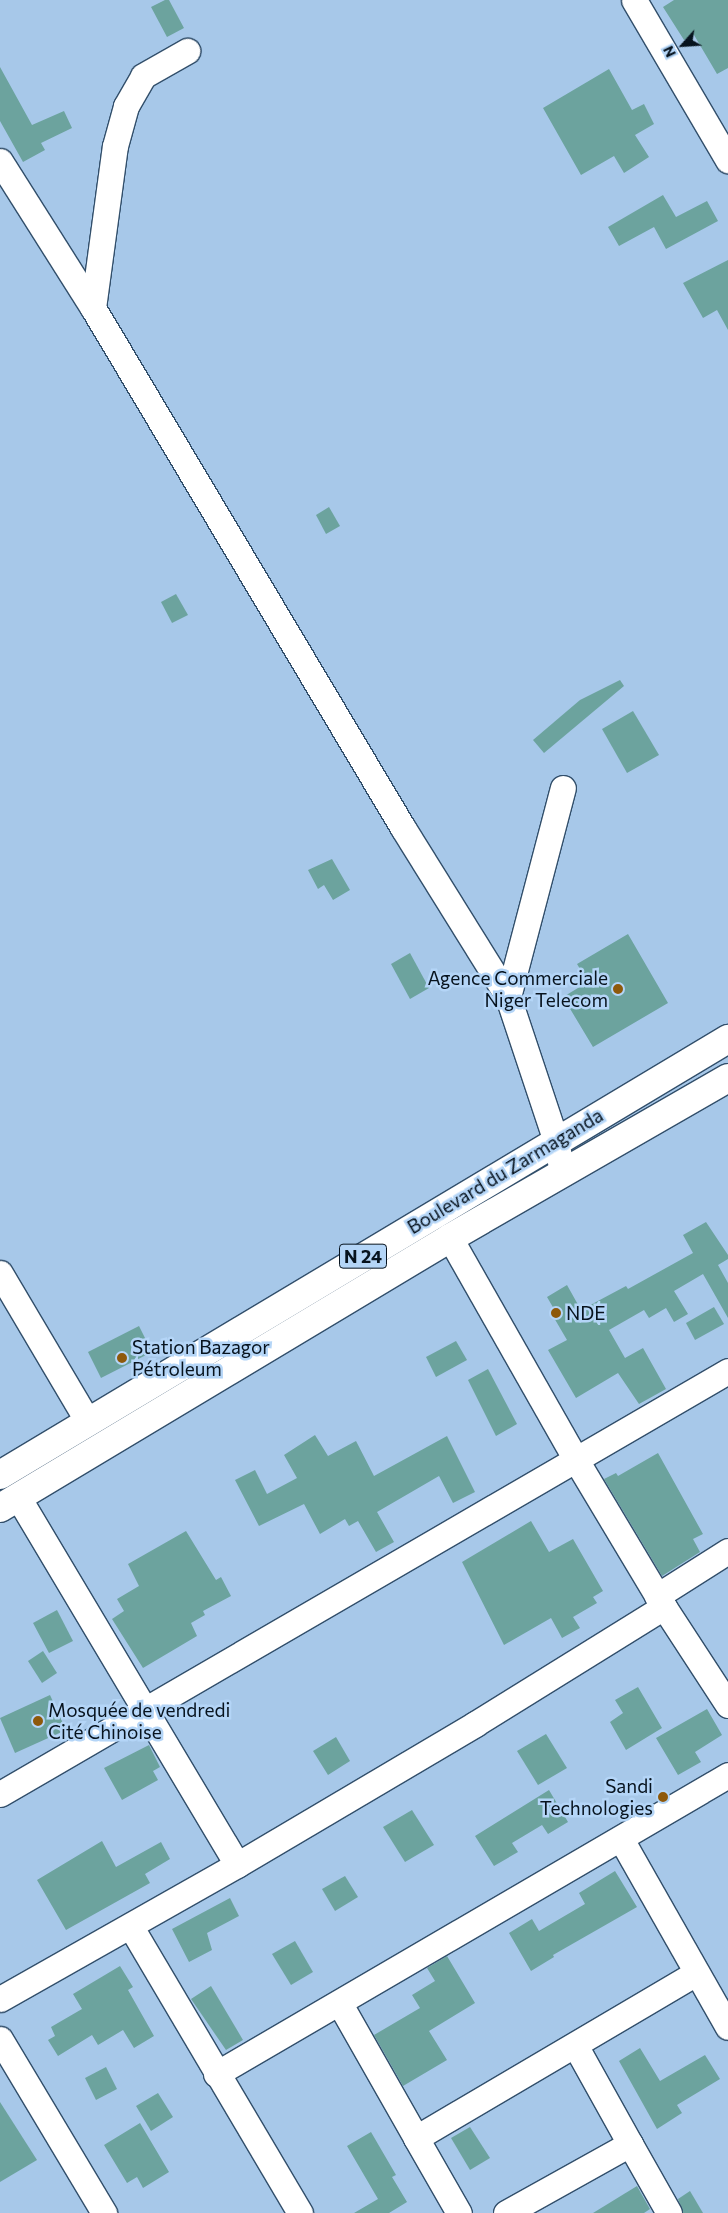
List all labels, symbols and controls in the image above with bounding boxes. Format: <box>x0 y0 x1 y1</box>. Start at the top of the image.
north arrow <box>658 20 708 70</box>
text: N <box>659 43 679 60</box>
place label: Agence Commerciale Niger Telecom <box>427 967 608 1011</box>
marker: Agence Commerciale Niger Telecom <box>612 983 624 995</box>
street label: Boulevard du Zarmaganda <box>403 1104 607 1238</box>
road number: N 24 <box>338 1240 388 1272</box>
place label: NDE <box>566 1302 606 1324</box>
marker: NDE <box>550 1307 562 1319</box>
place label: Station Bazagor Pétroleum <box>132 1336 270 1380</box>
marker: Station Bazagor Pétroleum <box>116 1352 128 1364</box>
place label: Mosquée de vendredi Cité Chinoise <box>48 1699 230 1743</box>
marker: Mosquée de vendredi Cité Chinoise <box>32 1715 44 1727</box>
place label: Sandi Technologies <box>540 1775 653 1819</box>
marker: Sandi Technologies <box>657 1791 669 1803</box>

